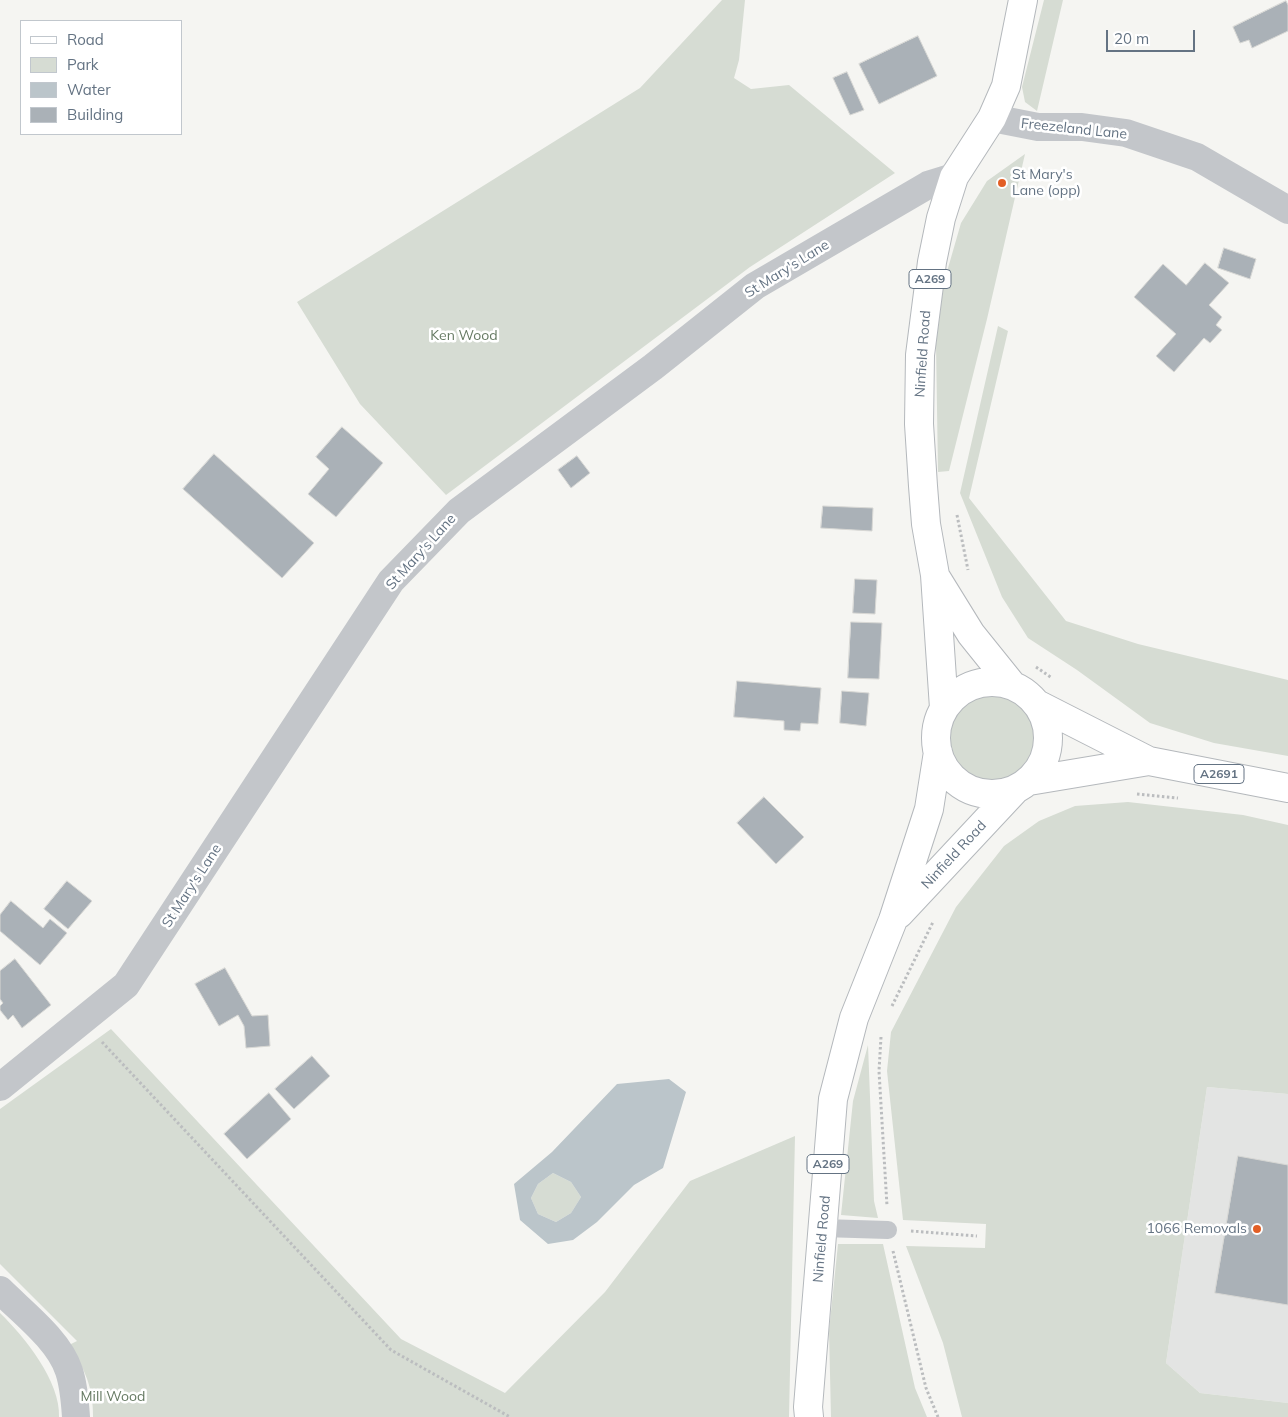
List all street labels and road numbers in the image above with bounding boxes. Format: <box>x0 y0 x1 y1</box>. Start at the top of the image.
street label: Freezeland Lane <box>1020 115 1128 143</box>
street label: St Mary's Lane <box>742 236 832 302</box>
road number: A269 <box>909 270 951 288</box>
street label: Ninfield Road <box>912 310 934 398</box>
street label: St Mary's Lane <box>383 511 459 593</box>
road number: A2691 <box>1194 764 1244 784</box>
street label: Ninfield Road <box>918 817 990 893</box>
street label: St Mary's Lane <box>159 841 225 931</box>
road number: A269 <box>807 1154 849 1174</box>
street label: Ninfield Road <box>810 1195 834 1283</box>

